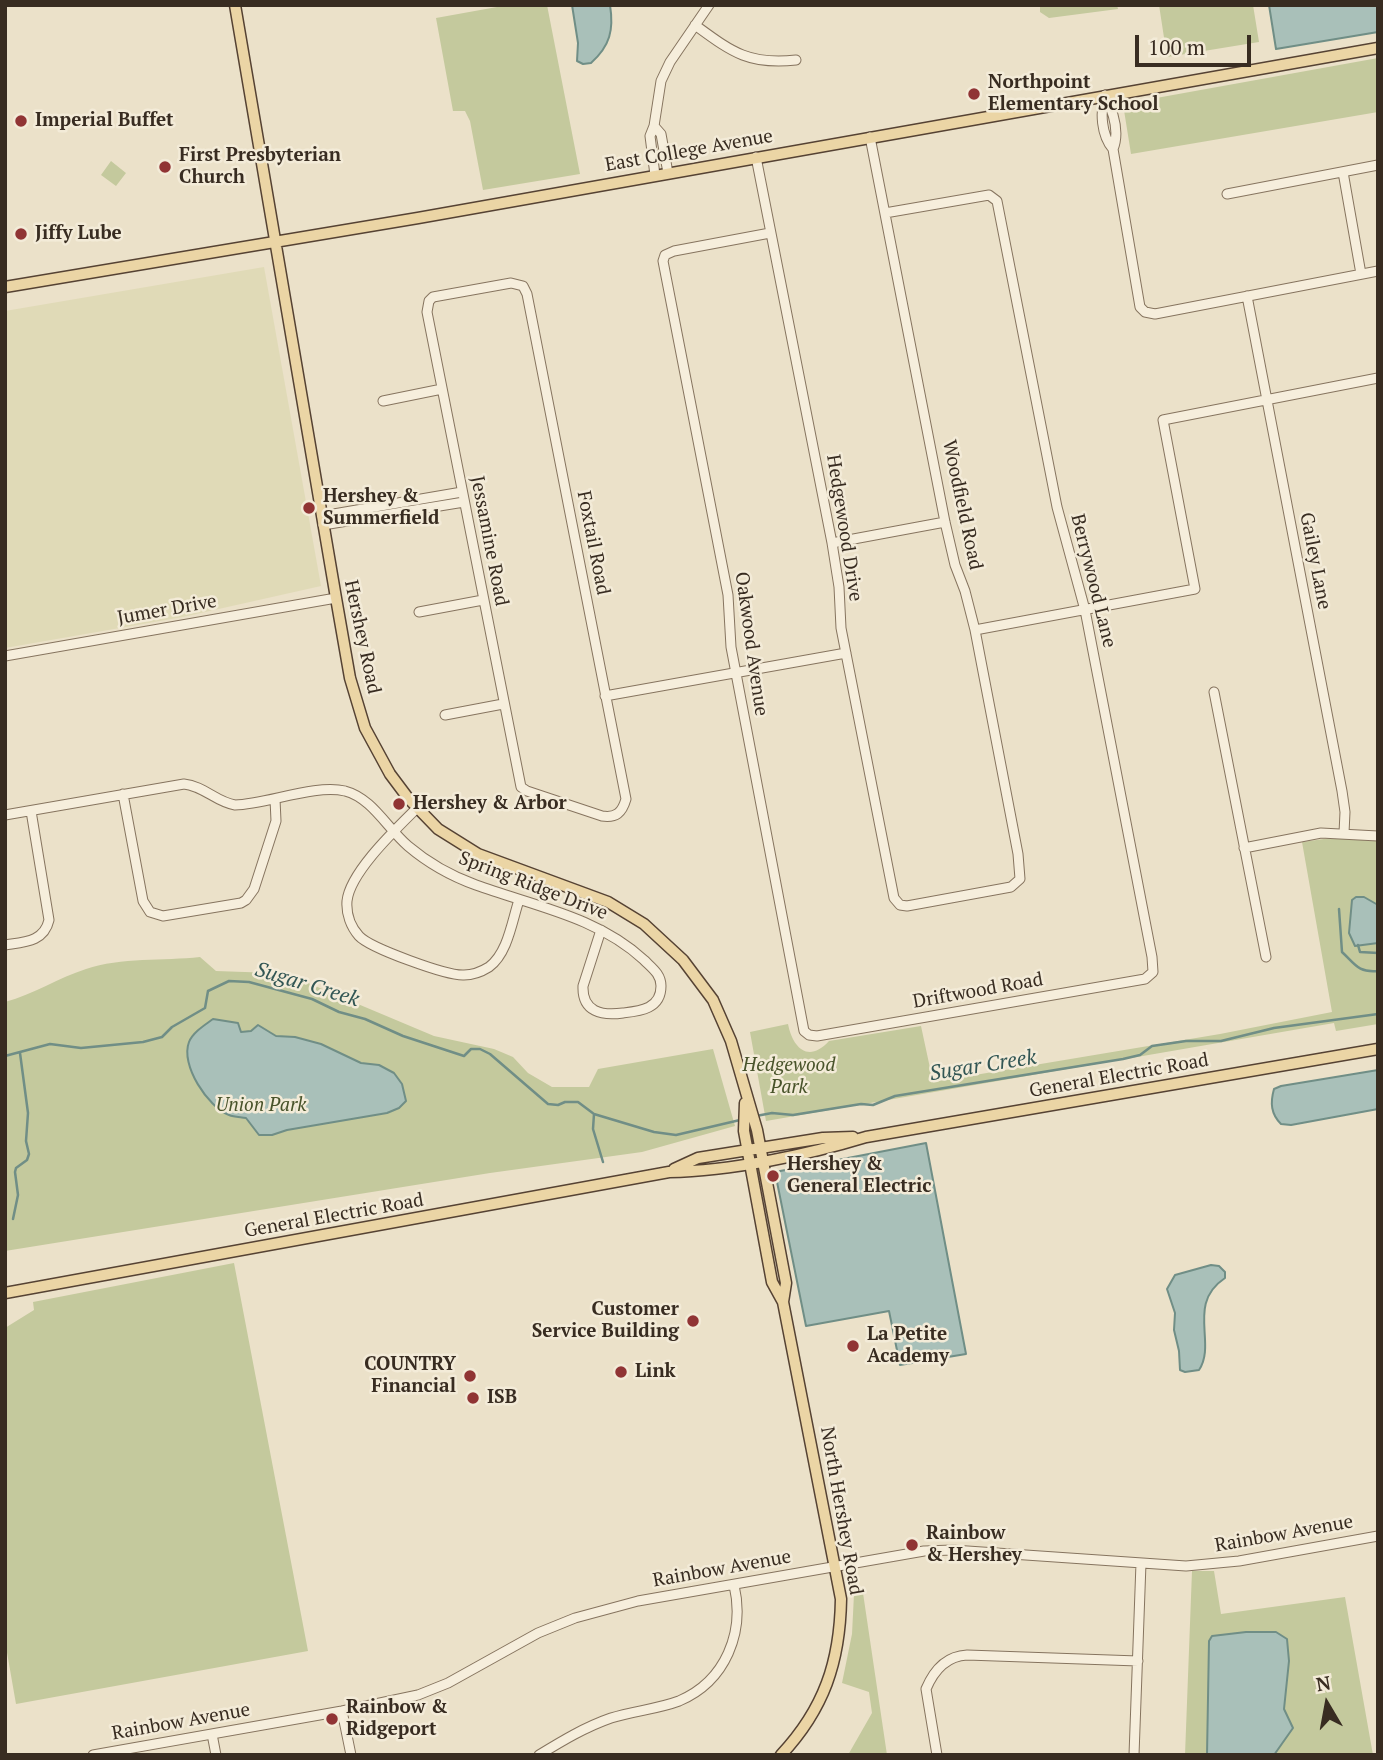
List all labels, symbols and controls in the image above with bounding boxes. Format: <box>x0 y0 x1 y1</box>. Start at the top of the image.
scale bar <box>1138 21 1254 65</box>
text: 100 m <box>1148 33 1205 61</box>
place label: Northpoint Elementary School <box>988 72 1159 116</box>
marker: Northpoint Elementary School <box>966 86 982 102</box>
place label: Imperial Buffet <box>35 110 174 132</box>
marker: Imperial Buffet <box>13 113 29 129</box>
street label: East College Avenue <box>603 125 775 177</box>
place label: First Presbyterian Church <box>179 145 341 189</box>
marker: First Presbyterian Church <box>157 159 173 175</box>
place label: Jiffy Lube <box>35 223 122 245</box>
marker: Jiffy Lube <box>13 226 29 242</box>
street label: Woodfield Road <box>937 438 987 572</box>
street label: Hedgewood Drive <box>821 453 867 603</box>
street label: Jessamine Road <box>465 474 513 608</box>
place label: Hershey & Summerfield <box>323 486 439 530</box>
street label: Foxtail Road <box>572 489 614 597</box>
marker: Hershey & Summerfield <box>301 500 317 516</box>
street label: Gailey Lane <box>1294 511 1336 611</box>
street label: Berrywood Lane <box>1065 512 1121 650</box>
street label: Oakwood Avenue <box>730 570 772 718</box>
street label: Hershey Road <box>339 578 385 696</box>
street label: Jumer Drive <box>116 590 218 630</box>
place label: Hershey & Arbor <box>413 793 567 815</box>
marker: Hershey & Arbor <box>391 796 407 812</box>
street label: Spring Ridge Drive <box>455 847 611 925</box>
water label: Sugar Creek <box>252 957 362 1013</box>
street label: Driftwood Road <box>911 968 1045 1014</box>
water label: Sugar Creek <box>928 1045 1038 1087</box>
street label: General Electric Road <box>1028 1049 1210 1103</box>
park label: Hedgewood Park <box>743 1055 835 1099</box>
park label: Union Park <box>216 1095 306 1117</box>
place label: Hershey & General Electric <box>787 1154 932 1198</box>
marker: Hershey & General Electric <box>765 1168 781 1184</box>
street label: General Electric Road <box>243 1189 425 1243</box>
place label: Customer Service Building <box>532 1299 679 1343</box>
marker: Customer Service Building <box>685 1313 701 1329</box>
place label: La Petite Academy <box>867 1324 949 1368</box>
marker: La Petite Academy <box>845 1338 861 1354</box>
place label: COUNTRY Financial <box>364 1354 456 1398</box>
place label: Link <box>635 1361 676 1383</box>
marker: Link <box>613 1364 629 1380</box>
marker: COUNTRY Financial <box>462 1368 478 1384</box>
place label: ISB <box>487 1387 517 1409</box>
marker: ISB <box>465 1390 481 1406</box>
street label: North Hershey Road <box>815 1425 867 1597</box>
street label: Rainbow Avenue <box>1213 1511 1355 1557</box>
place label: Rainbow & Hershey <box>926 1523 1022 1567</box>
marker: Rainbow & Hershey <box>904 1537 920 1553</box>
street label: Rainbow Avenue <box>651 1546 793 1592</box>
north arrow <box>1292 1669 1362 1739</box>
text: N <box>1314 1669 1333 1696</box>
place label: Rainbow & Ridgeport <box>346 1697 448 1741</box>
street label: Rainbow Avenue <box>110 1699 252 1745</box>
marker: Rainbow & Ridgeport <box>324 1711 340 1727</box>

